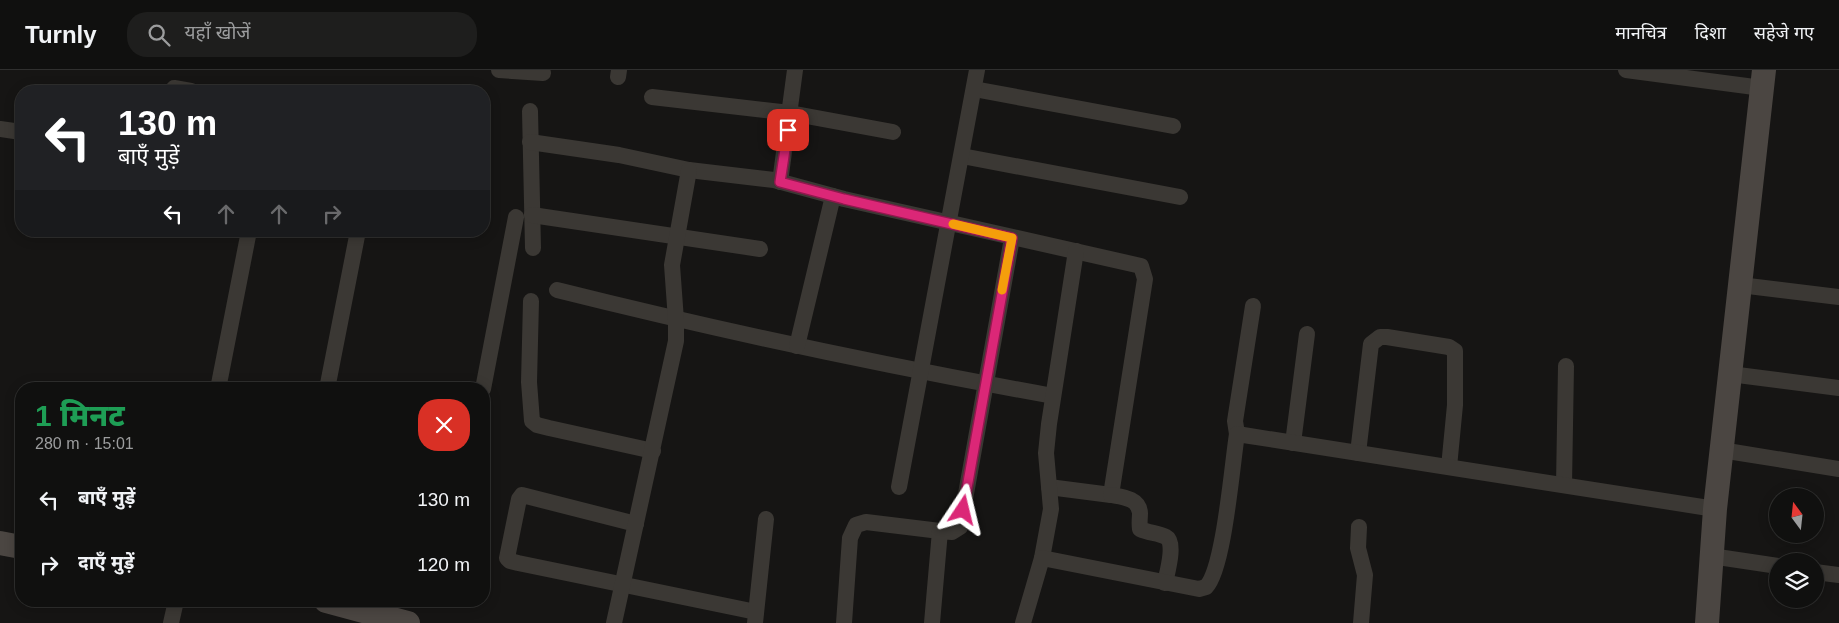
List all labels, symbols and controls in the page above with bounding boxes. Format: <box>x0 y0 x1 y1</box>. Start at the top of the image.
search box <box>127 12 477 57</box>
text: Turnly <box>25 21 97 48</box>
icon: search <box>145 21 173 49</box>
text: यहाँ खोजें <box>185 22 250 43</box>
text: मानचित्र <box>1615 23 1667 43</box>
text: दिशा <box>1695 23 1726 43</box>
text: सहेजे गए <box>1754 23 1814 43</box>
text: 130 m <box>118 103 217 142</box>
icon: left <box>35 105 100 170</box>
pin <box>767 109 809 151</box>
icon: arrive <box>774 116 802 144</box>
text: बाएँ मुड़ें <box>118 144 179 169</box>
icon: left <box>159 200 187 228</box>
icon: ahead <box>212 200 240 228</box>
icon: ahead <box>265 200 293 228</box>
icon: right <box>318 200 346 228</box>
text: 1 मिनट <box>35 399 125 432</box>
button: close <box>418 399 470 451</box>
text: 280 m · 15:01 <box>35 435 134 452</box>
position arrow <box>936 483 988 535</box>
icon: left <box>35 486 63 514</box>
text: बाएँ मुड़ें <box>78 487 135 508</box>
north arrow <box>1769 488 1824 542</box>
map controls <box>1769 488 1824 608</box>
text: 130 m <box>417 489 470 510</box>
icon: right <box>35 551 63 579</box>
text: दाएँ मुड़ें <box>78 552 134 573</box>
button: layers <box>1769 553 1824 608</box>
text: 120 m <box>417 554 470 575</box>

